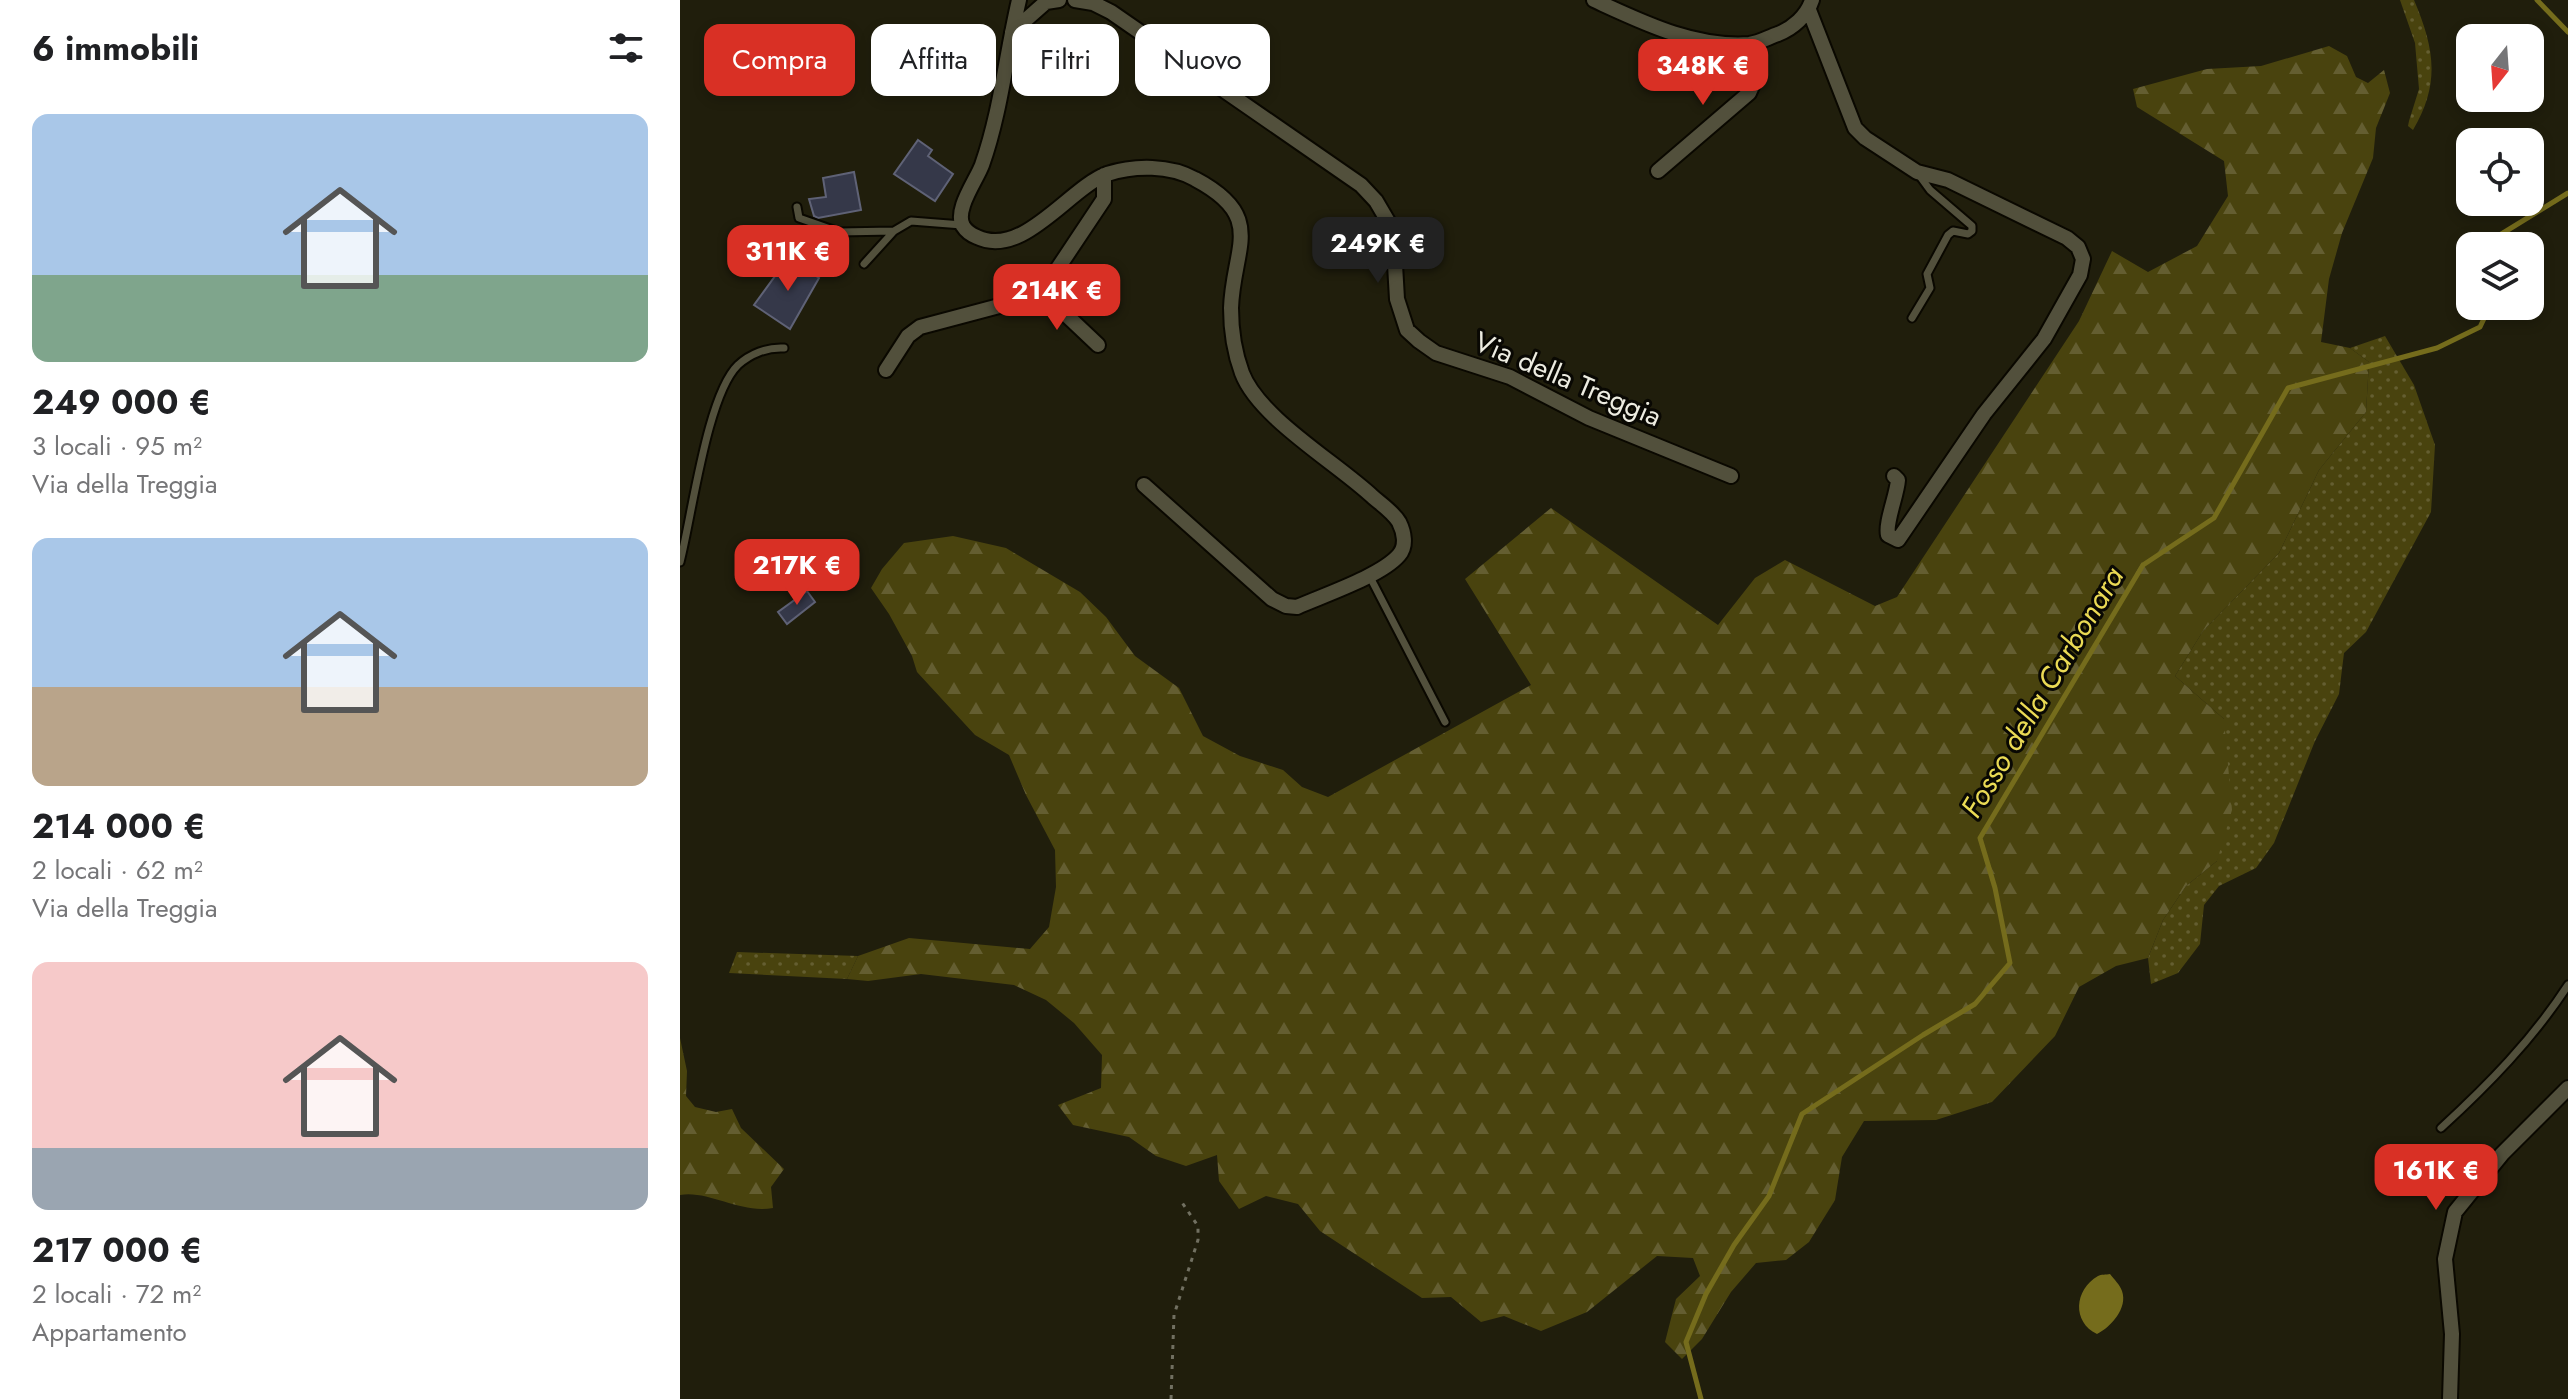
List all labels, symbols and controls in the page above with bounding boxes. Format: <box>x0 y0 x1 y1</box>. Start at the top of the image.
text: 6 immobili <box>32 24 199 73</box>
chip: Compra <box>704 24 855 96</box>
chip: Affitta <box>871 24 996 96</box>
chip: Filtri <box>1012 24 1119 96</box>
chip: Nuovo <box>1135 24 1270 96</box>
north arrow <box>2456 24 2544 112</box>
map controls <box>2456 24 2544 320</box>
icon: filters <box>604 26 648 70</box>
pin: 348K € <box>1638 39 1768 107</box>
text: 348K € <box>1656 46 1750 84</box>
button: locate <box>2456 128 2544 216</box>
icon: home <box>268 166 412 310</box>
pin: 249K € <box>1313 217 1443 285</box>
text: 249K € <box>1330 224 1426 262</box>
pin: 311K € <box>723 225 853 293</box>
text: 311K € <box>745 232 831 270</box>
button: layers <box>2456 232 2544 320</box>
pin: 214K € <box>992 264 1122 332</box>
text: 214K € <box>1011 271 1103 309</box>
street label: Via della Treggia <box>1468 321 1668 437</box>
text: 249 000 € <box>32 378 211 427</box>
text: 3 locali · 95 m² <box>32 427 202 465</box>
text: Via della Treggia <box>32 465 218 503</box>
pin: 217K € <box>732 539 862 607</box>
text: 217K € <box>753 546 841 584</box>
water label: Fosso della Carbonara <box>1950 558 2134 826</box>
icon: home <box>268 590 412 734</box>
text: 214 000 € <box>32 802 206 851</box>
text: 2 locali · 62 m² <box>32 851 203 889</box>
text: Via della Treggia <box>32 889 218 927</box>
icon: home <box>268 1014 412 1158</box>
pin: 161K € <box>2371 1144 2501 1212</box>
text: 161K € <box>2393 1151 2479 1189</box>
text: 217 000 € <box>32 1226 202 1275</box>
text: 2 locali · 72 m² <box>32 1275 201 1313</box>
text: Appartamento <box>32 1313 187 1351</box>

